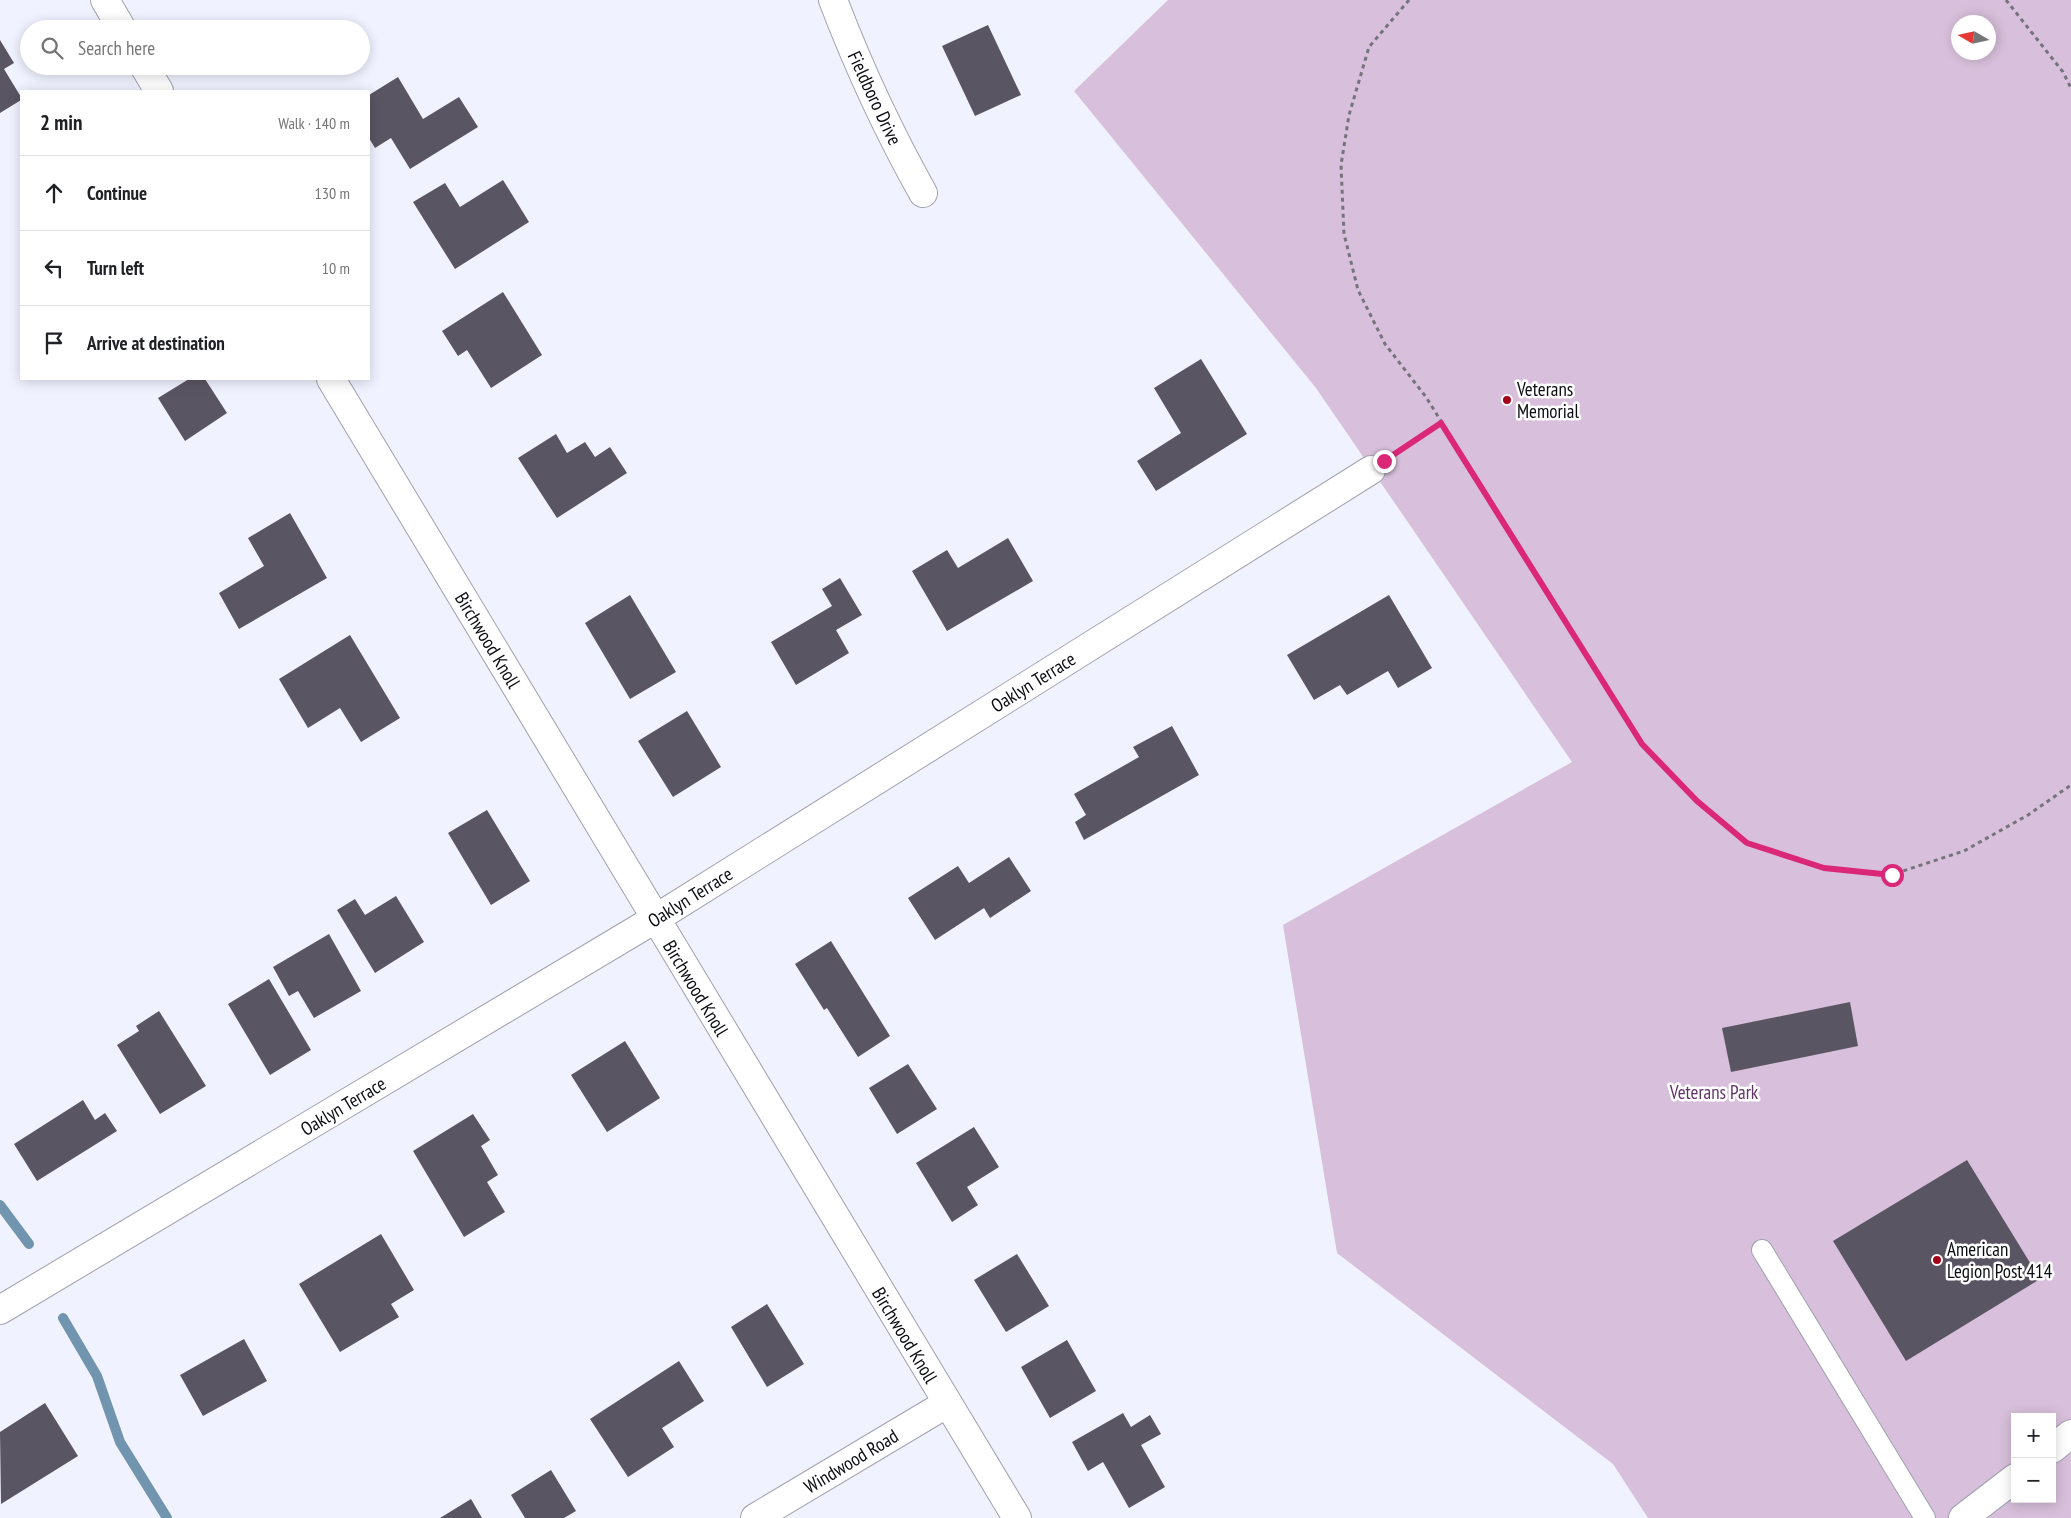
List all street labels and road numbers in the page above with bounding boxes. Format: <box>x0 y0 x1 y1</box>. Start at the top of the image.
street label: Fieldboro Drive <box>843 47 907 149</box>
street label: Birchwood Knoll <box>450 588 526 693</box>
street label: Oaklyn Terrace <box>986 646 1080 717</box>
street label: Oaklyn Terrace <box>643 861 737 932</box>
street label: Birchwood Knoll <box>658 936 734 1041</box>
street label: Oaklyn Terrace <box>296 1071 390 1141</box>
street label: Birchwood Knoll <box>867 1283 943 1388</box>
street label: Windwood Road <box>800 1424 902 1498</box>

